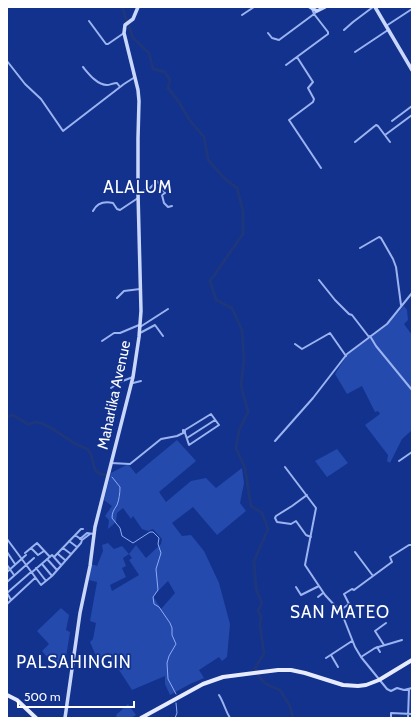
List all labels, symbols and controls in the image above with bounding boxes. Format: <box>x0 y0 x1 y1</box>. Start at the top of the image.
district label: ALALUM <box>103 177 173 197</box>
street label: Maharlika Avenue <box>94 339 134 451</box>
district label: SAN MATEO <box>290 602 390 622</box>
district label: PALSAHINGIN <box>16 652 132 672</box>
scale bar <box>18 683 134 709</box>
text: 500 m <box>24 689 60 704</box>

